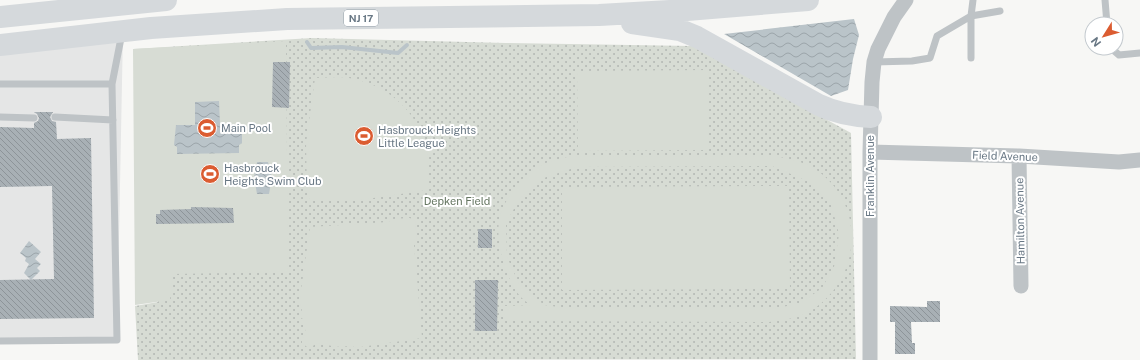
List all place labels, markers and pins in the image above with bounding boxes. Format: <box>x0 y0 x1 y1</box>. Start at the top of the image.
sports icon: Main Pool <box>196 117 218 139</box>
place label: Main Pool <box>221 122 271 134</box>
place label: Hasbrouck Heights Little League <box>378 124 477 149</box>
sports icon: Hasbrouck Heights Little League <box>353 125 375 147</box>
place label: Hasbrouck Heights Swim Club <box>224 162 322 187</box>
sports icon: Hasbrouck Heights Swim Club <box>199 163 221 185</box>

